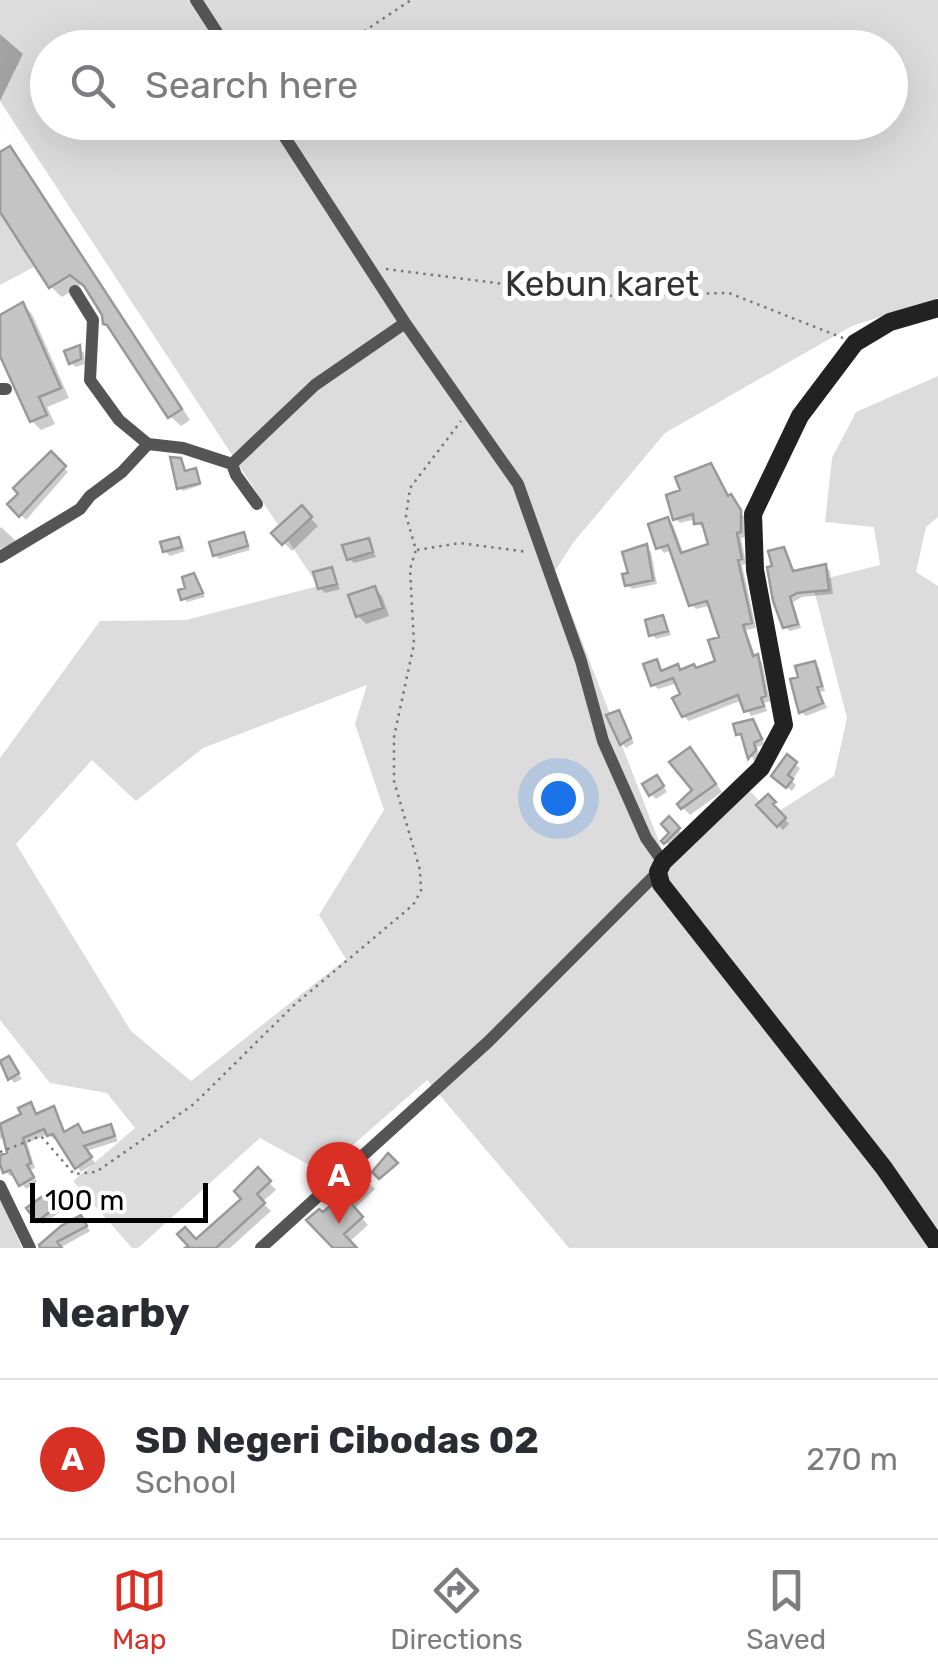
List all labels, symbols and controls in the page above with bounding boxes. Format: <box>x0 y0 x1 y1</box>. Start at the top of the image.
search box <box>30 30 908 140</box>
icon: search <box>65 58 120 113</box>
text: Search here <box>145 62 358 108</box>
park label: Kebun karet <box>505 263 699 305</box>
your location <box>533 773 584 824</box>
pin: A <box>306 1142 372 1224</box>
scale bar <box>30 1178 208 1222</box>
text: 100 m <box>45 1184 124 1217</box>
text: Nearby <box>40 1288 190 1338</box>
text: SD Negeri Cibodas 02 <box>135 1417 539 1463</box>
text: A <box>61 1440 84 1478</box>
text: 270 m <box>806 1440 898 1478</box>
text: School <box>135 1463 237 1501</box>
tab: Map <box>112 1563 167 1656</box>
tab: Directions <box>390 1563 523 1656</box>
tab: Saved <box>746 1563 826 1656</box>

